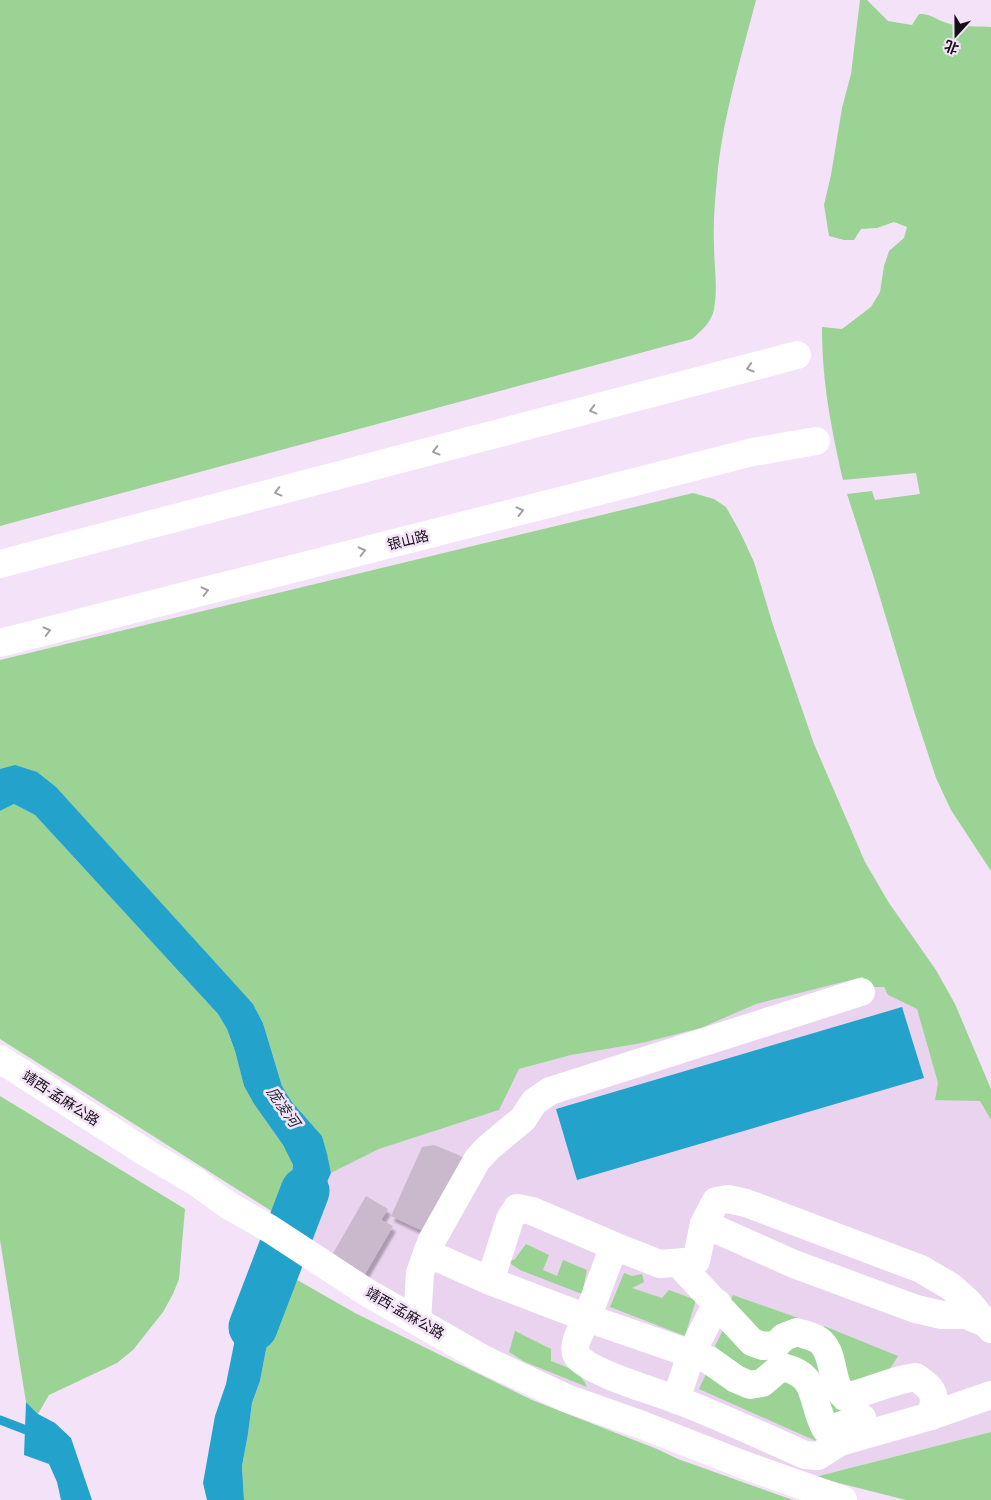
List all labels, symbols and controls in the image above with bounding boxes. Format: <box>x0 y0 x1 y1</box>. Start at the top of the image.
north arrow <box>931 10 981 60</box>
text: 北 <box>942 37 961 57</box>
one-way arrow <box>746 363 754 373</box>
one-way arrow <box>589 404 597 414</box>
one-way arrow <box>432 445 440 455</box>
one-way arrow <box>274 486 283 497</box>
one-way arrow <box>515 507 523 517</box>
street label: 银山路 <box>386 527 430 553</box>
one-way arrow <box>358 547 366 557</box>
one-way arrow <box>200 587 208 597</box>
one-way arrow <box>43 626 52 637</box>
street label: 靖西-孟麻公路 <box>20 1067 102 1129</box>
water label: 庞凌河 <box>264 1083 305 1132</box>
street label: 靖西-孟麻公路 <box>363 1284 447 1342</box>

